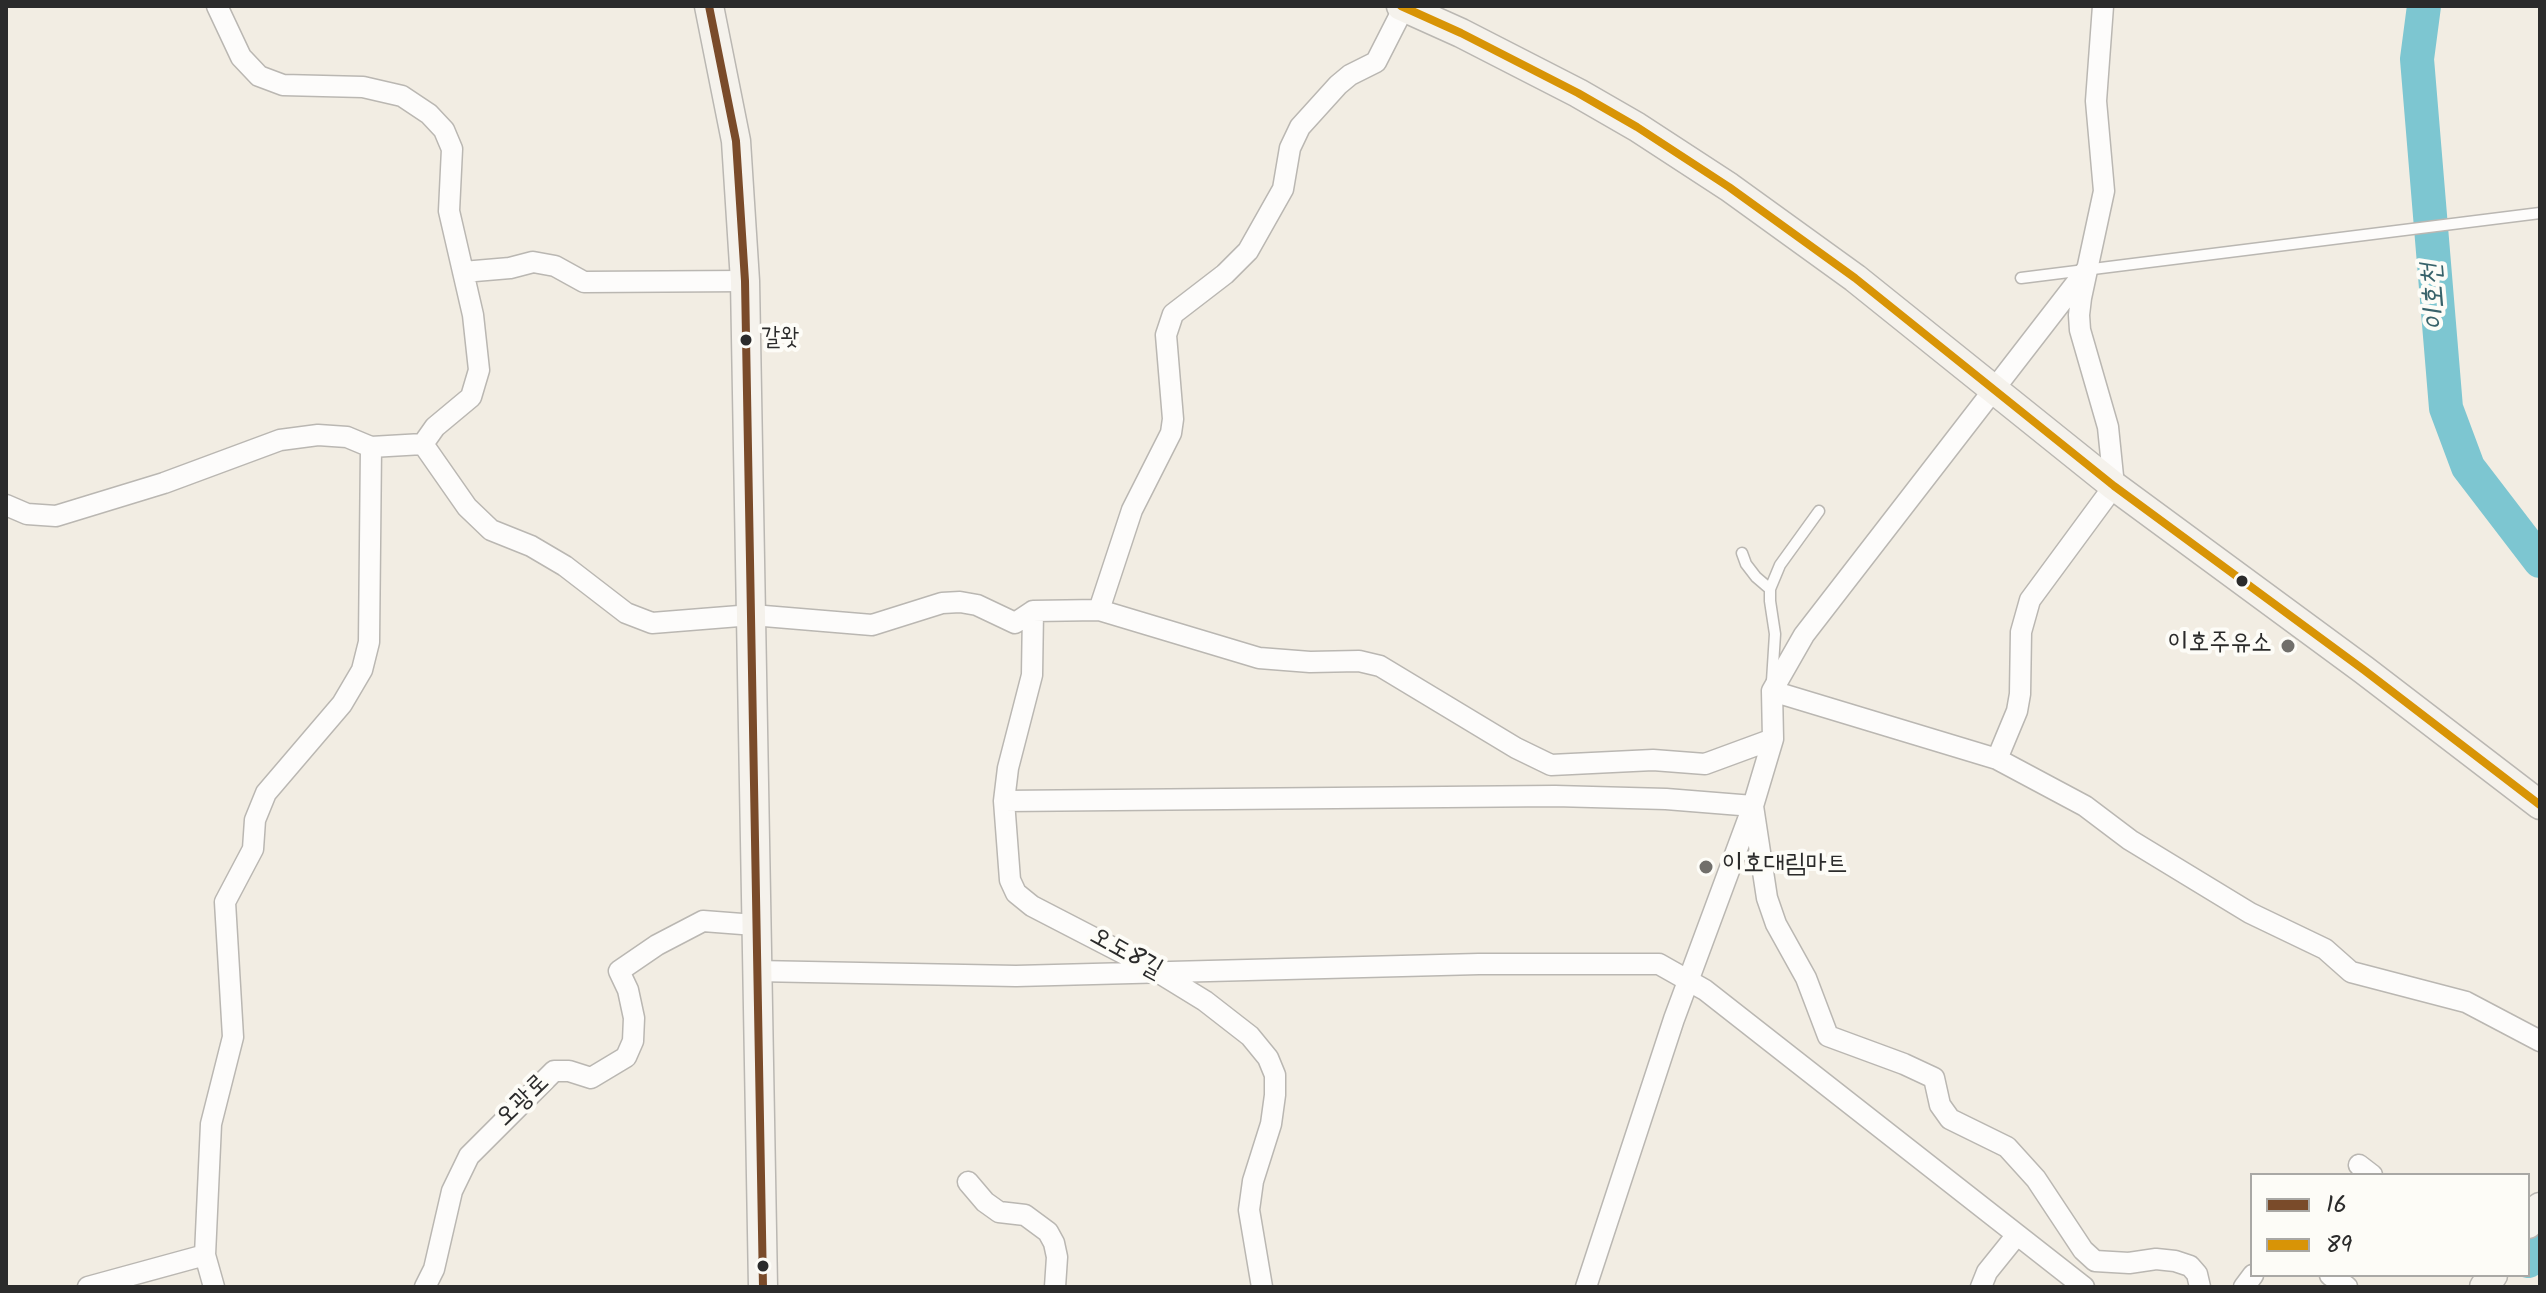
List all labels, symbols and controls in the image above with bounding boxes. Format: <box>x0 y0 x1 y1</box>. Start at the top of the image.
water label: 이호천 <box>2417 262 2457 332</box>
place label: 갈왓 <box>761 326 800 354</box>
marker: 갈왓 <box>738 332 754 348</box>
unlabelled marker <box>2234 573 2250 589</box>
place label: 이호주유소 <box>2167 630 2272 662</box>
marker: 이호주유소 <box>2279 637 2297 655</box>
place label: 이호대림마트 <box>1722 851 1848 883</box>
marker: 이호대림마트 <box>1697 858 1715 876</box>
street label: 오도8길 <box>1083 922 1167 988</box>
street label: 오광로 <box>491 1069 557 1135</box>
legend <box>2250 1173 2530 1277</box>
text: 16 <box>2326 1186 2347 1225</box>
text: 89 <box>2326 1226 2352 1265</box>
unlabelled marker <box>755 1258 771 1274</box>

